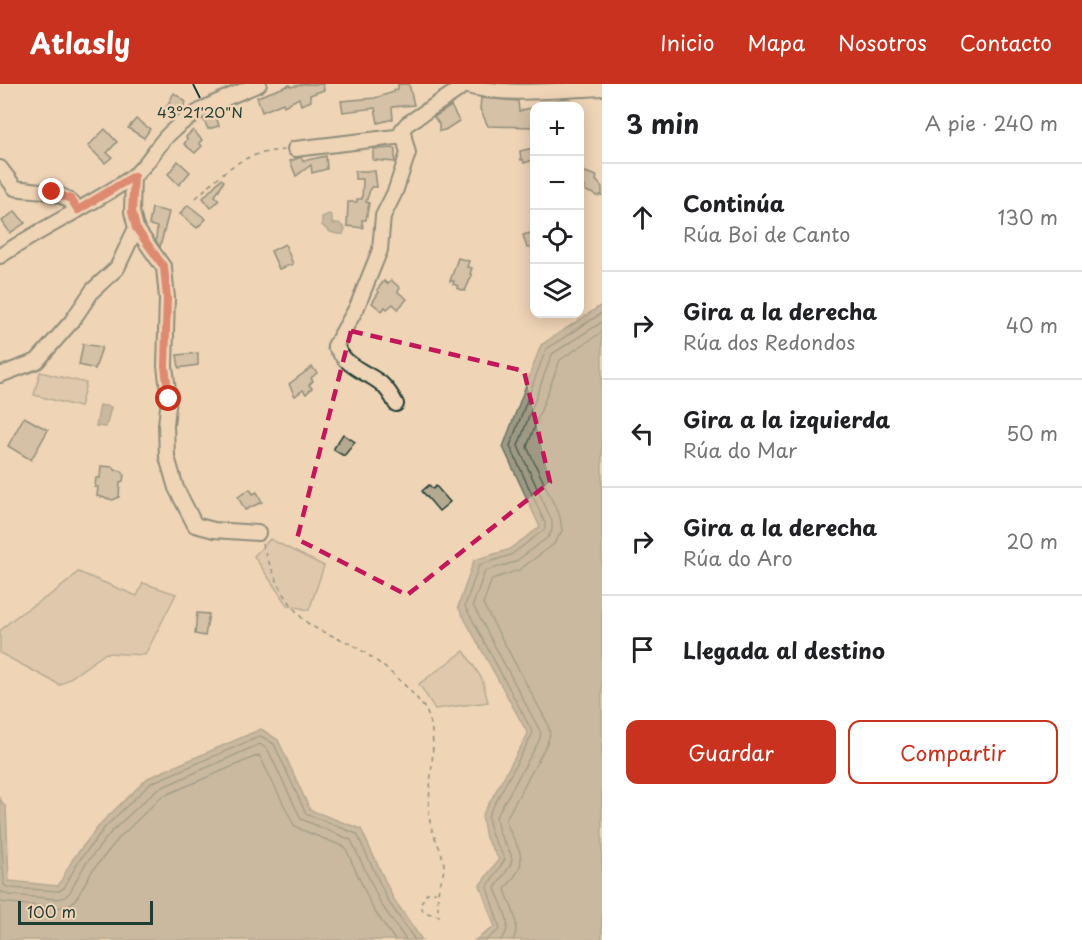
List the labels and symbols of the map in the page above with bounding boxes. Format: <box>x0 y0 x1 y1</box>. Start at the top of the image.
text: 43°21'20"N <box>157 100 243 123</box>
route end <box>38 178 64 204</box>
route start <box>155 385 181 411</box>
scale bar <box>18 898 153 926</box>

